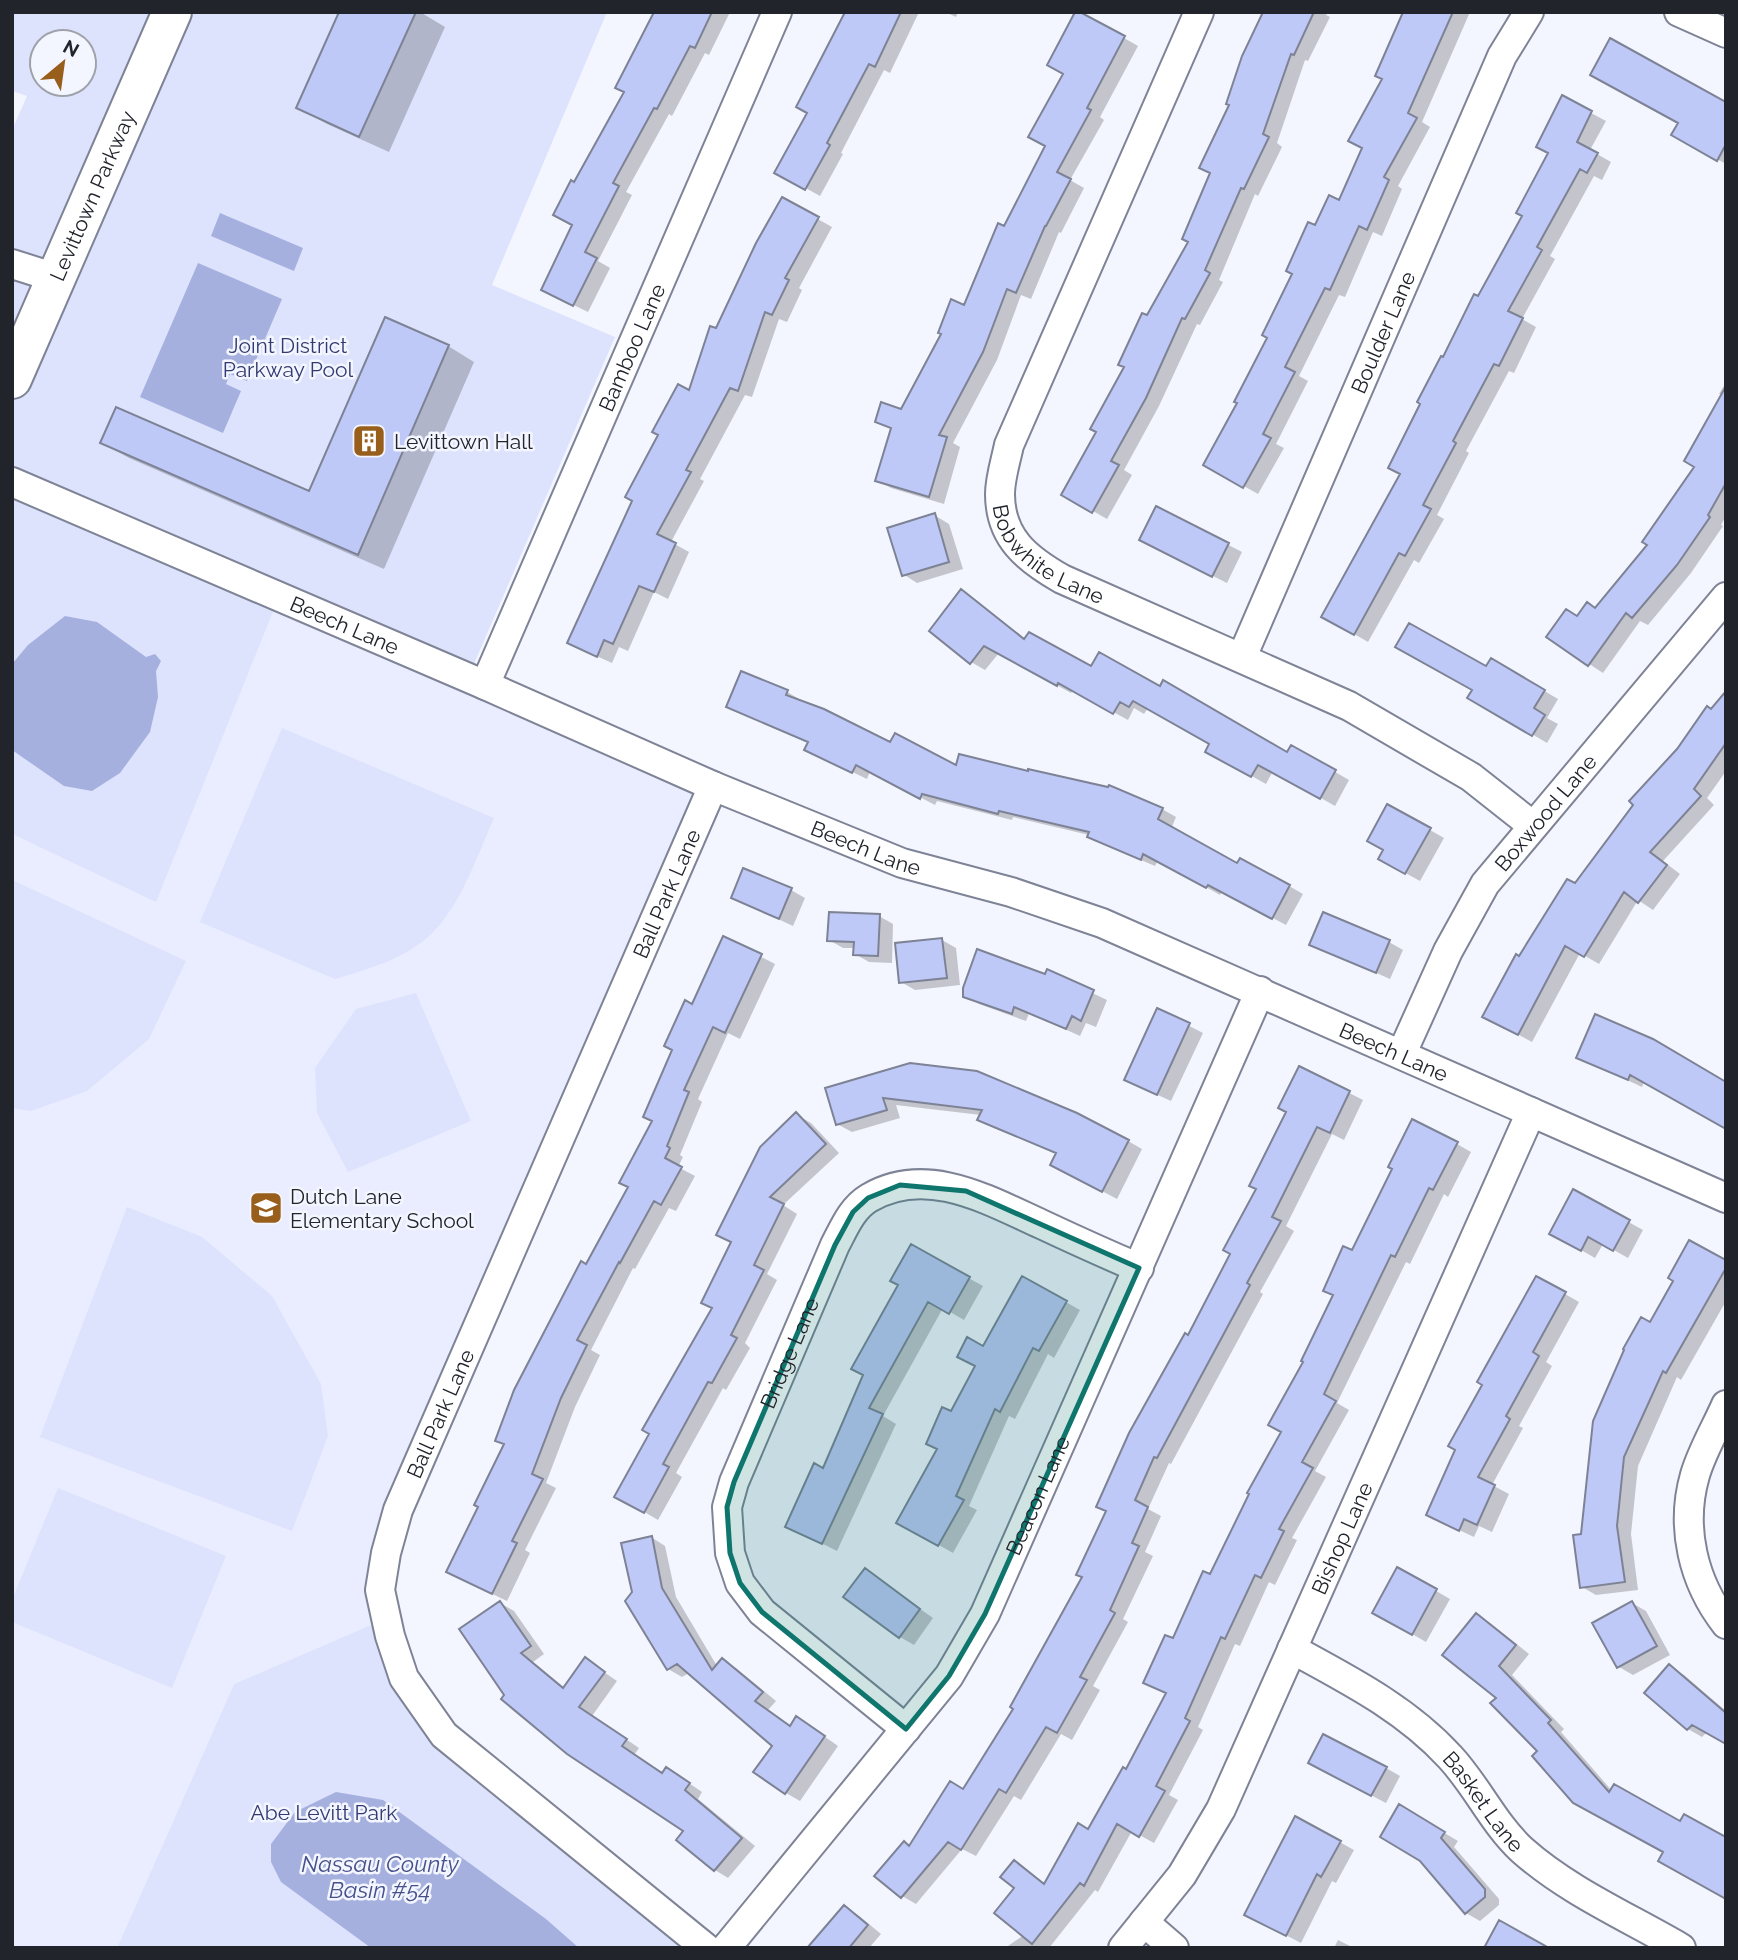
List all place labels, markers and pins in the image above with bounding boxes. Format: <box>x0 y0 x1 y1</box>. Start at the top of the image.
building icon: Levittown Hall <box>350 422 388 460</box>
place label: Levittown Hall <box>394 429 533 454</box>
place label: Dutch Lane Elementary School <box>290 1184 474 1233</box>
school or university icon: Dutch Lane Elementary School <box>247 1189 285 1227</box>

